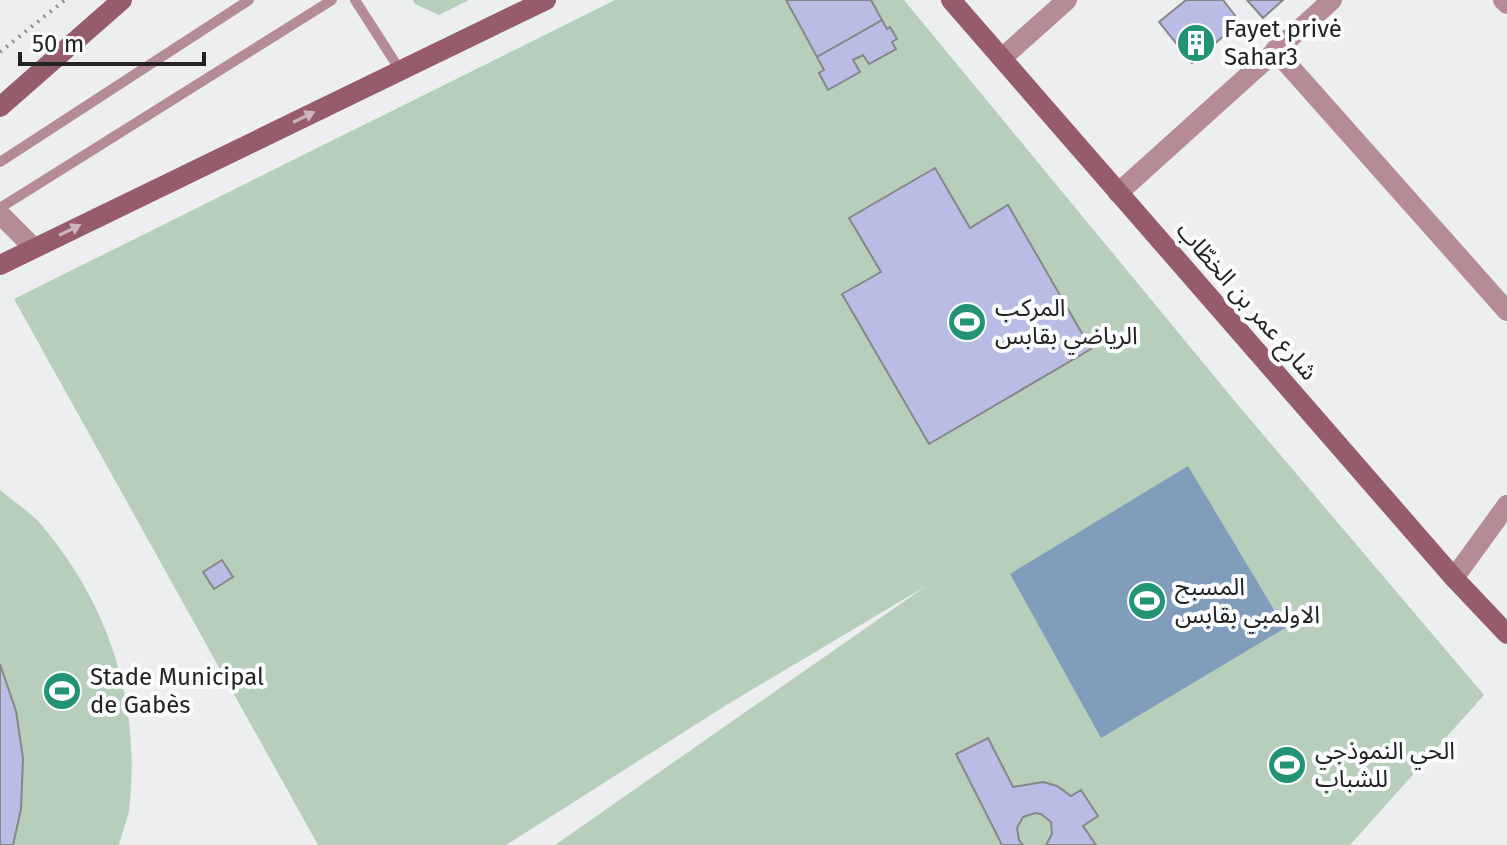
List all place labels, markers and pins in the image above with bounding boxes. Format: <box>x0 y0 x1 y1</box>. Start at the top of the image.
place label: Fayet privė Sahar3 <box>1224 15 1342 71</box>
building icon: Fayet privė Sahar3 <box>1175 22 1217 64</box>
place label: المركب الرياضي بقابس <box>995 294 1138 355</box>
sports icon: المركب الرياضي بقابس <box>946 301 988 343</box>
place label: المسبح الاولمبي بقابس <box>1175 573 1320 634</box>
sports icon: المسبح الاولمبي بقابس <box>1126 580 1168 622</box>
place label: Stade Municipal de Gabès <box>90 663 264 719</box>
sports icon: Stade Municipal de Gabès <box>41 670 83 712</box>
place label: الحي النموذجي للشباب <box>1315 737 1455 793</box>
sports icon: الحي النموذجي للشباب <box>1266 744 1308 786</box>

